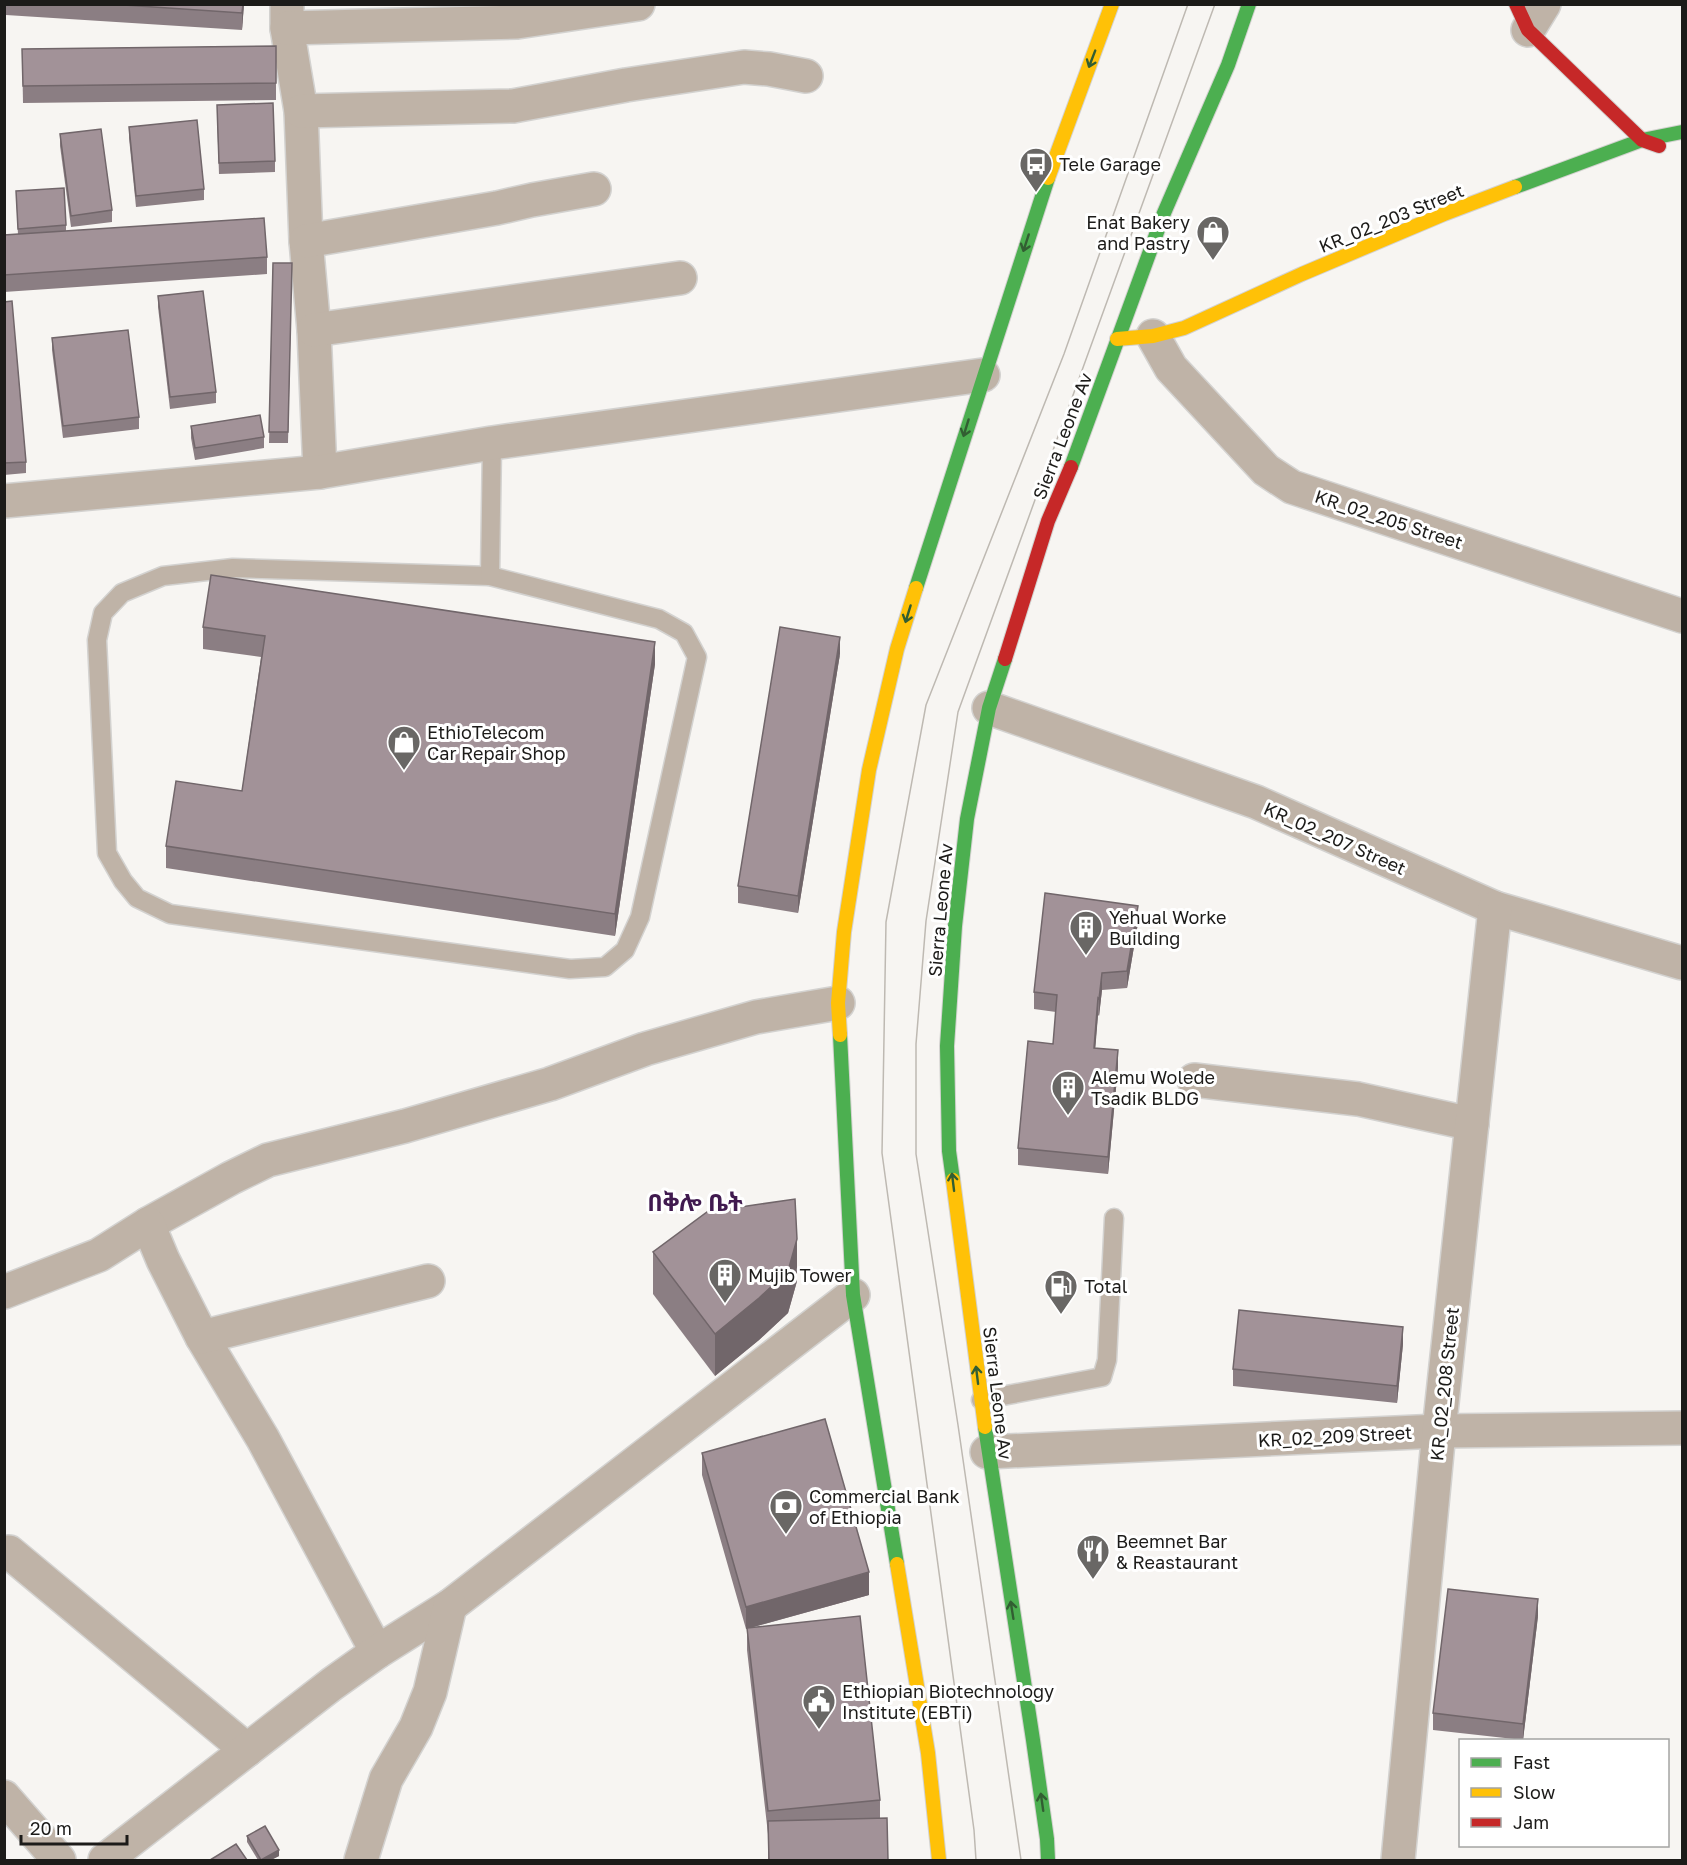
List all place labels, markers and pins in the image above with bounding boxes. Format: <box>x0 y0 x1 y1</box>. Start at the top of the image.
bus stop icon: Tele Garage <box>1018 146 1054 193</box>
place label: Tele Garage <box>1059 153 1161 175</box>
place label: Enat Bakery and Pastry <box>1086 211 1190 254</box>
shop icon: Enat Bakery and Pastry <box>1195 214 1231 261</box>
place label: EthioTelecom Car Repair Shop <box>427 721 565 764</box>
shop icon: EthioTelecom Car Repair Shop <box>386 724 422 771</box>
place label: Yehual Worke Building <box>1109 906 1227 949</box>
building icon: Yehual Worke Building <box>1068 909 1104 956</box>
place label: Alemu Wolede Tsadik BLDG <box>1091 1066 1215 1109</box>
building icon: Alemu Wolede Tsadik BLDG <box>1050 1069 1086 1116</box>
building icon: Mujib Tower <box>707 1257 743 1304</box>
place label: Mujib Tower <box>748 1264 852 1286</box>
fuel station icon: Total <box>1043 1268 1079 1315</box>
place label: Total <box>1084 1275 1128 1297</box>
place label: Commercial Bank of Ethiopia <box>809 1485 960 1528</box>
bank icon: Commercial Bank of Ethiopia <box>768 1488 804 1535</box>
place label: Beemnet Bar & Reastaurant <box>1116 1530 1238 1573</box>
restaurant icon: Beemnet Bar & Reastaurant <box>1075 1533 1111 1580</box>
place label: Ethiopian Biotechnology Institute (EBTi) <box>842 1680 1054 1723</box>
public building icon: Ethiopian Biotechnology Institute (EBTi) <box>801 1683 837 1730</box>

